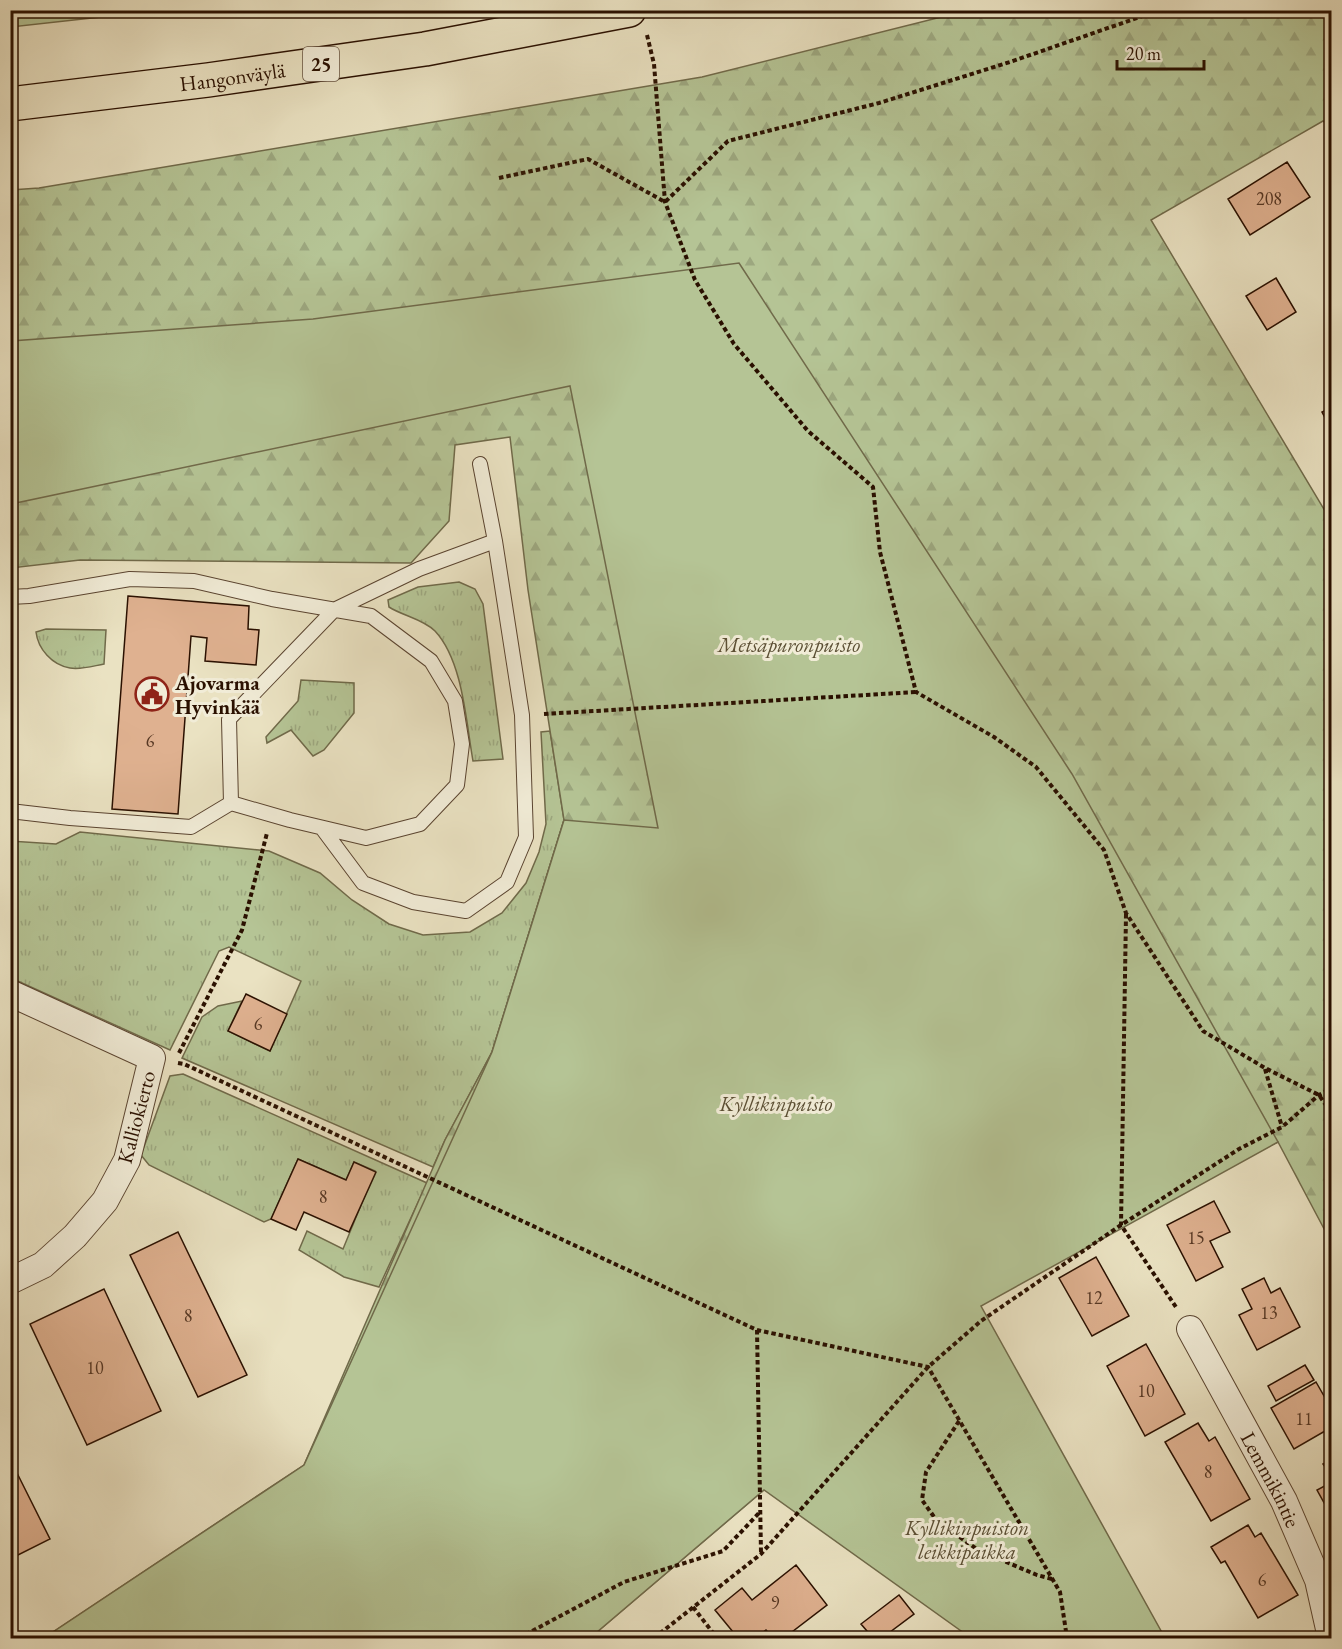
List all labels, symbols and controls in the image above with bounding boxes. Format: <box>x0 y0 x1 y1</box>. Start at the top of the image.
scale bar <box>1117 33 1204 71</box>
text: 20 m <box>1126 42 1161 65</box>
road number: 25 <box>303 47 339 81</box>
street label: Hangonväylä <box>178 56 287 97</box>
house number: 208 <box>1256 187 1282 210</box>
park label: Metsäpuronpuisto <box>716 631 860 658</box>
place label: Ajovarma Hyvinkää <box>174 669 261 720</box>
public building icon: Ajovarma Hyvinkää <box>134 676 170 712</box>
house number: 6 <box>146 729 155 752</box>
house number: 6 <box>254 1012 263 1035</box>
street label: Kalliokierto <box>111 1068 161 1166</box>
park label: Kyllikinpuisto <box>718 1090 833 1117</box>
house number: 8 <box>319 1185 327 1208</box>
house number: 15 <box>1187 1226 1205 1249</box>
house number: 12 <box>1085 1286 1103 1309</box>
house number: 13 <box>1260 1301 1278 1324</box>
house number: 8 <box>184 1304 192 1327</box>
house number: 10 <box>86 1356 104 1379</box>
house number: 10 <box>1137 1379 1155 1402</box>
house number: 11 <box>1295 1407 1313 1430</box>
street label: Lemmikintie <box>1235 1427 1307 1531</box>
house number: 8 <box>1204 1460 1212 1483</box>
park label: Kyllikinpuiston leikkipaikka <box>904 1514 1029 1565</box>
house number: 6 <box>1258 1568 1267 1591</box>
house number: 9 <box>771 1591 780 1614</box>

